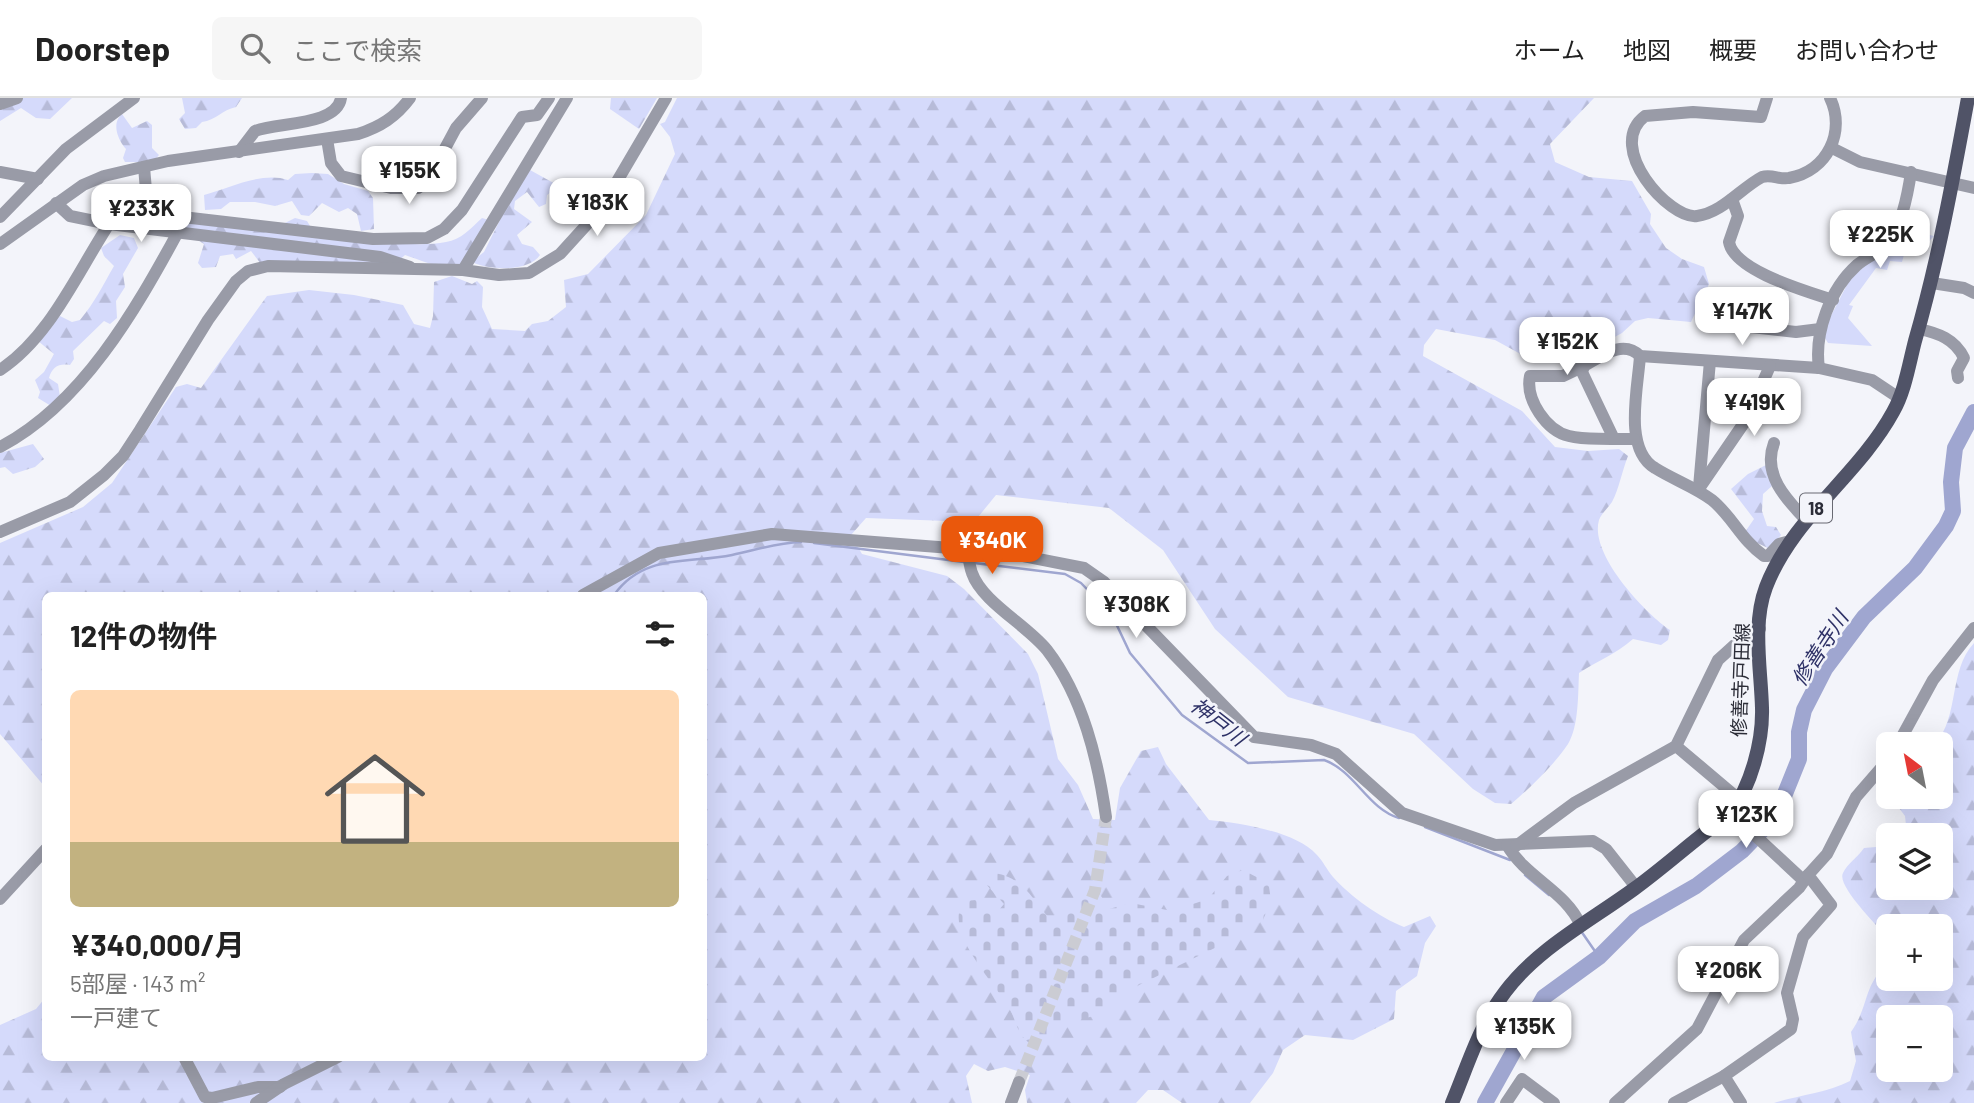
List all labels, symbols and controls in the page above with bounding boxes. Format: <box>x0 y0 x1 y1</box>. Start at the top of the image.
search box <box>212 17 702 80</box>
text: Doorstep <box>35 28 170 68</box>
icon: search <box>236 29 274 67</box>
text: ここで検索 <box>292 34 422 65</box>
text: ホーム <box>1514 35 1585 64</box>
text: 地図 <box>1623 35 1671 64</box>
text: 概要 <box>1709 35 1757 64</box>
text: お問い合わせ <box>1795 35 1939 64</box>
pin: ¥155K <box>360 146 458 206</box>
text: ¥155K <box>377 155 441 183</box>
pin: ¥183K <box>548 178 646 238</box>
pin: ¥233K <box>92 184 190 244</box>
text: ¥183K <box>565 187 629 215</box>
text: ¥233K <box>107 193 175 221</box>
pin: ¥225K <box>1831 211 1929 270</box>
text: ¥225K <box>1846 219 1914 247</box>
pin: ¥147K <box>1693 288 1791 347</box>
text: ¥147K <box>1711 296 1773 324</box>
pin: ¥152K <box>1518 317 1616 377</box>
text: ¥152K <box>1535 326 1599 354</box>
pin: ¥419K <box>1705 378 1803 438</box>
text: ¥419K <box>1723 387 1785 415</box>
road number: 18 <box>1800 494 1832 522</box>
pin: ¥340K <box>943 517 1041 576</box>
text: ¥340K <box>957 525 1027 553</box>
pin: ¥308K <box>1087 580 1185 640</box>
text: ¥308K <box>1102 589 1170 617</box>
water label: 修善寺川 <box>1786 604 1853 690</box>
icon: filters <box>641 615 679 653</box>
text: 12件の物件 <box>70 617 217 653</box>
street label: 修善寺戸田線 <box>1727 623 1753 737</box>
water label: 神戸川 <box>1186 692 1253 751</box>
north arrow <box>1876 732 1953 808</box>
map controls <box>1876 732 1953 1082</box>
icon: home <box>312 736 438 862</box>
pin: ¥123K <box>1697 790 1795 850</box>
text: ¥123K <box>1714 799 1778 827</box>
button: layers <box>1876 823 1953 900</box>
button: + <box>1876 914 1953 991</box>
text: ¥340,000/月 <box>70 926 245 962</box>
pin: ¥206K <box>1679 946 1777 1006</box>
text: ¥206K <box>1694 955 1762 983</box>
text: 5部屋 · 143 m² <box>70 969 206 997</box>
pin: ¥135K <box>1475 1002 1573 1062</box>
text: 一戸建て <box>70 1003 162 1031</box>
button: − <box>1876 1005 1953 1082</box>
text: ¥135K <box>1492 1011 1556 1039</box>

